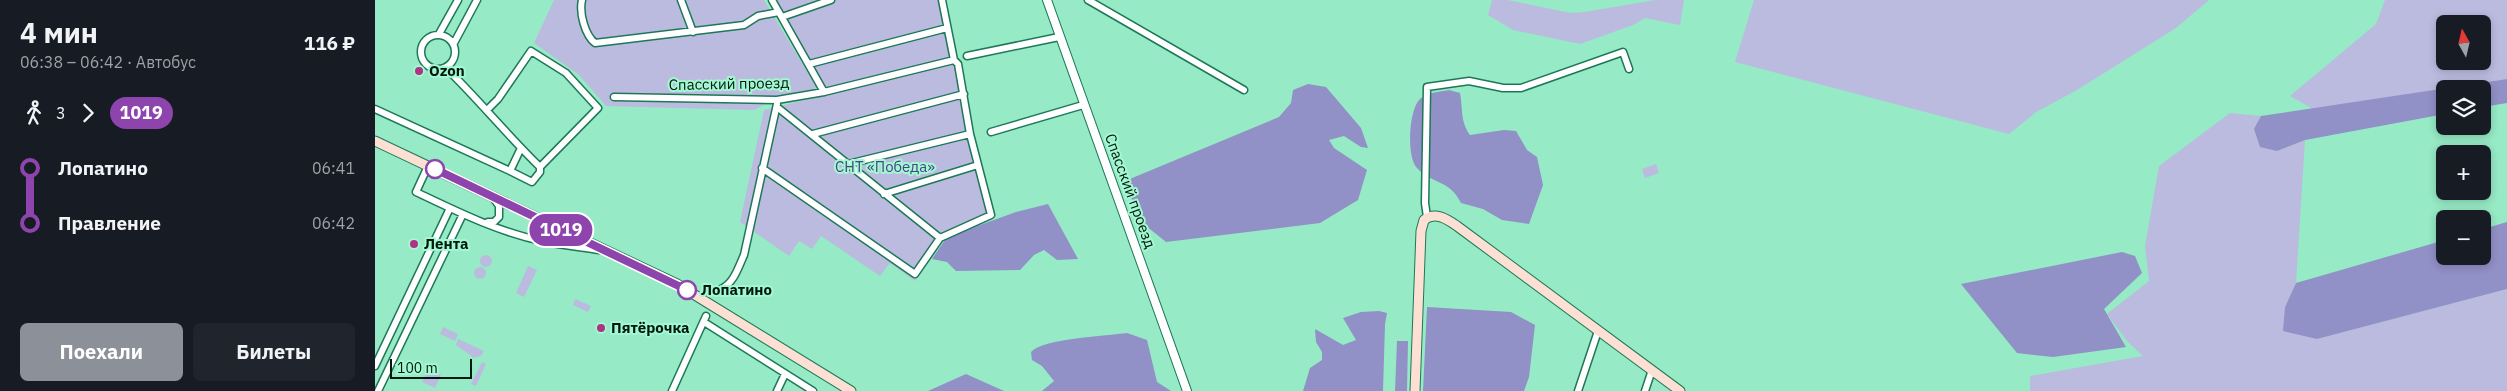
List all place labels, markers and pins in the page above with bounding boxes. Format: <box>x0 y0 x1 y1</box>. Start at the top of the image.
place label: Ozon <box>429 61 465 80</box>
marker: Ozon <box>413 65 425 77</box>
unlabelled marker <box>425 159 445 179</box>
place label: Лента <box>424 234 469 253</box>
marker: Лента <box>408 238 420 250</box>
marker: Лопатино <box>677 280 697 300</box>
place label: Лопатино <box>701 280 772 299</box>
place label: Пятёрочка <box>611 318 690 337</box>
marker: Пятёрочка <box>595 322 607 334</box>

